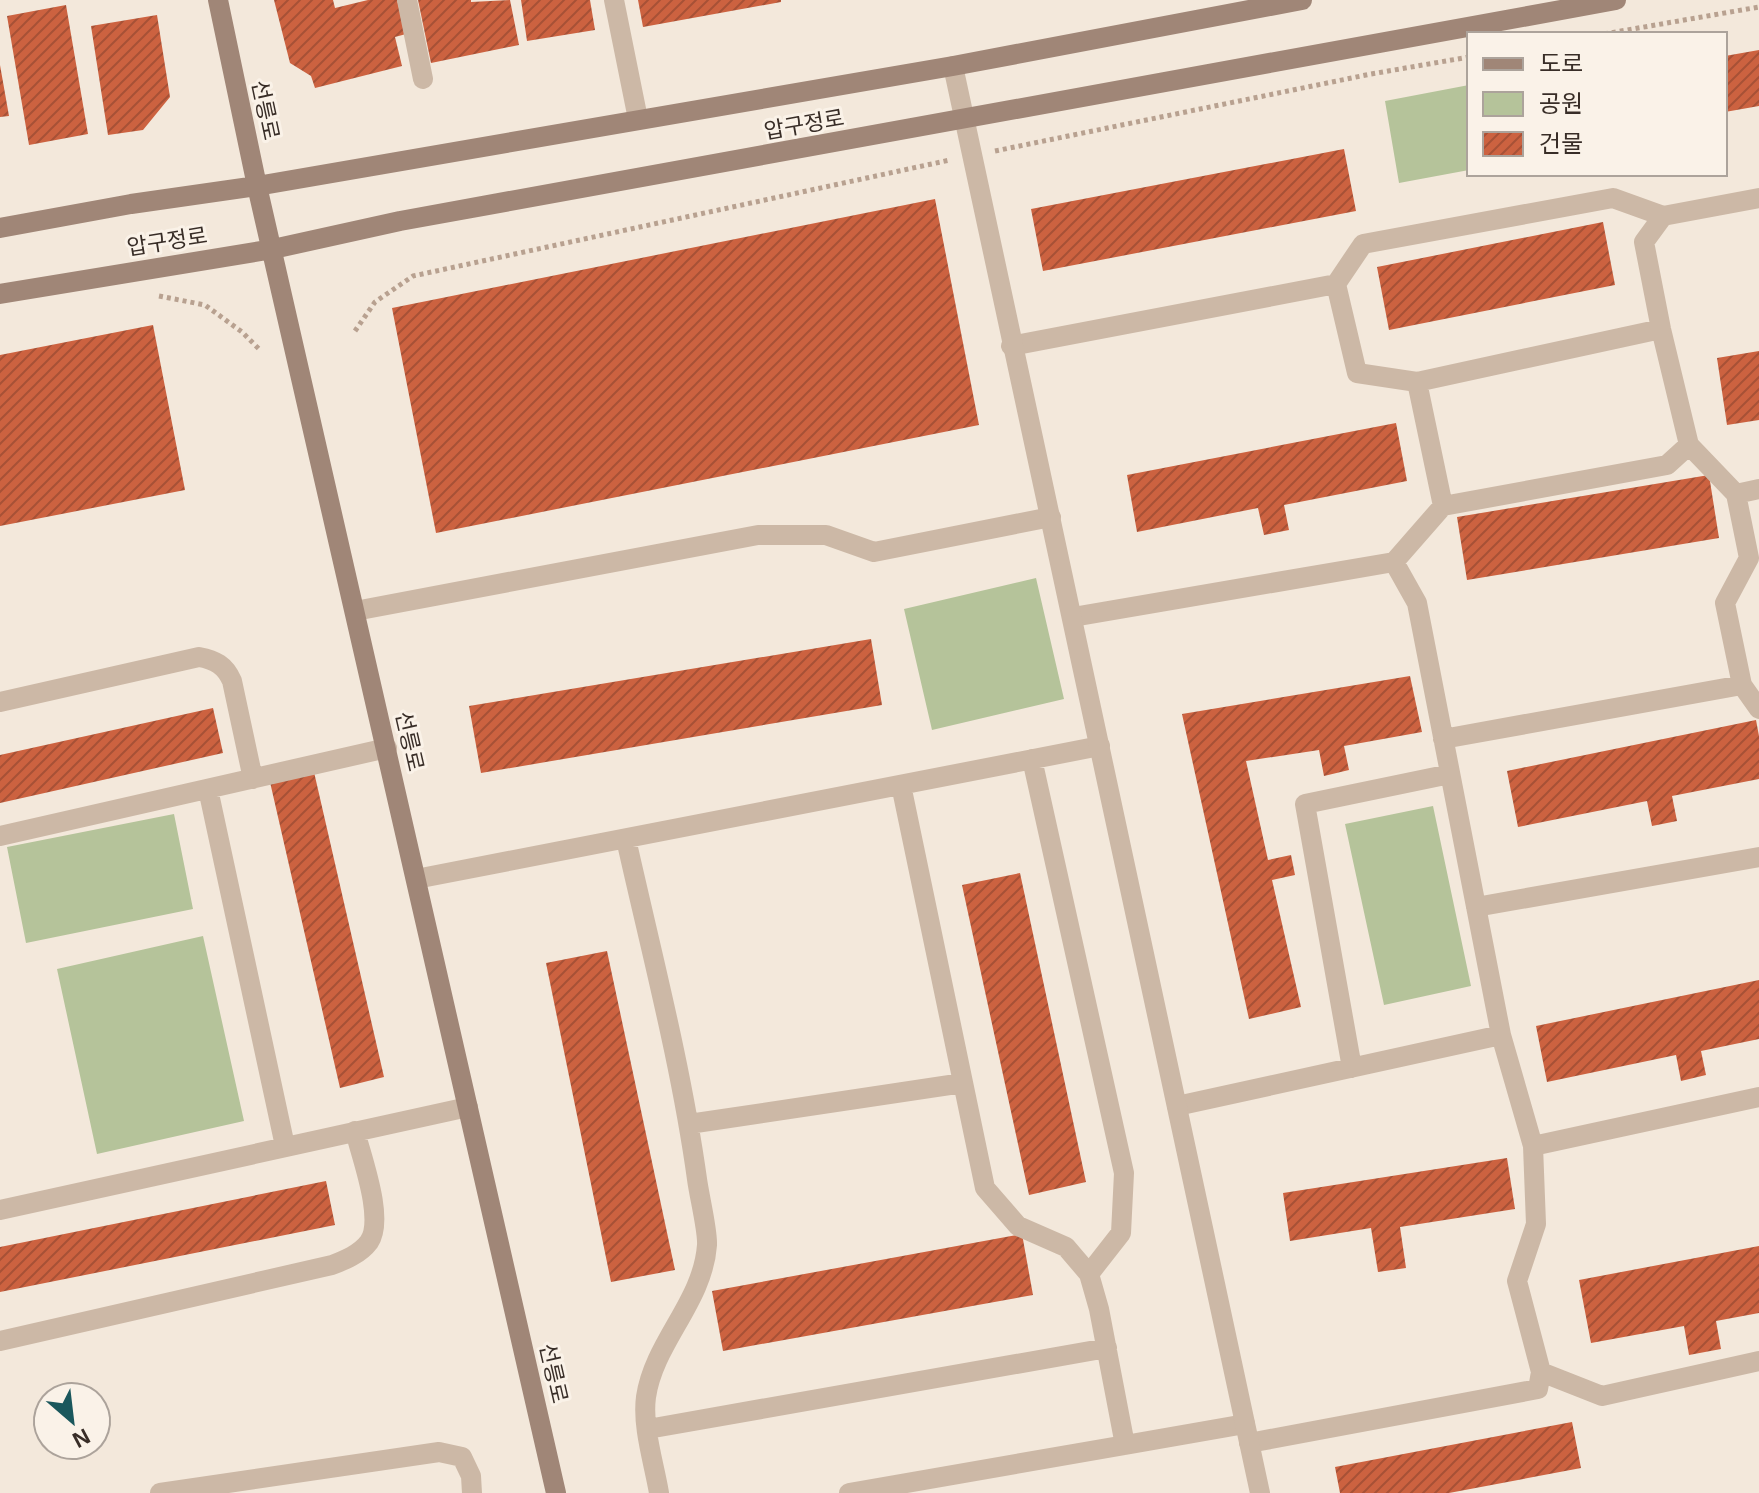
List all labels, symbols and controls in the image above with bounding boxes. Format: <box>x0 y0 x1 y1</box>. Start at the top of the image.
legend <box>1467 32 1727 176</box>
text: 도로 <box>1539 50 1583 77</box>
street label: 선릉로 <box>247 78 284 142</box>
text: 공원 <box>1539 90 1583 117</box>
street label: 압구정로 <box>762 105 846 144</box>
text: 건물 <box>1539 130 1583 157</box>
street label: 압구정로 <box>125 223 209 260</box>
street label: 선릉로 <box>391 709 429 774</box>
street label: 선릉로 <box>535 1341 573 1406</box>
north arrow <box>32 1381 112 1461</box>
text: N <box>68 1423 94 1453</box>

